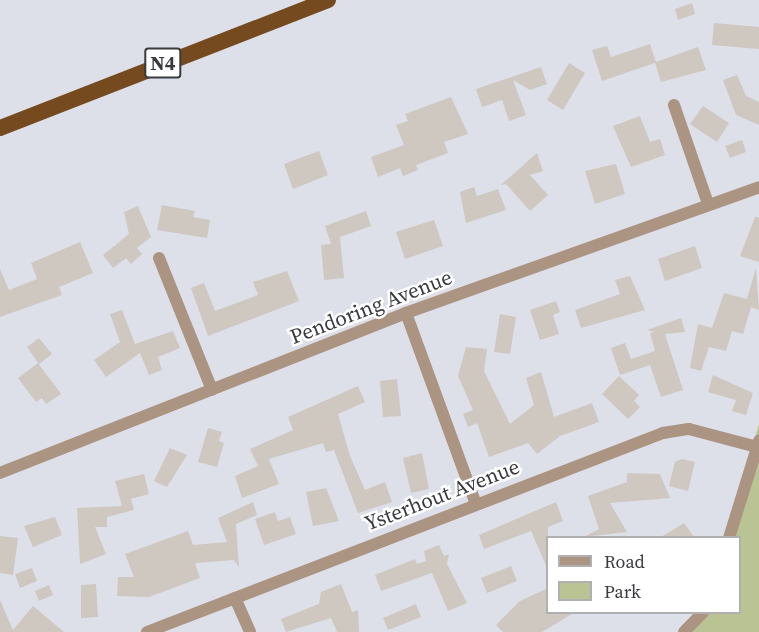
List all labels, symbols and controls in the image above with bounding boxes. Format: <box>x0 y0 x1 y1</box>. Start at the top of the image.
road number: N4 <box>144 46 182 80</box>
street label: Pendoring Avenue <box>286 265 456 349</box>
street label: Ysterhout Avenue <box>361 454 523 536</box>
legend <box>546 536 741 614</box>
text: Road <box>604 549 645 574</box>
text: Park <box>604 579 641 604</box>

